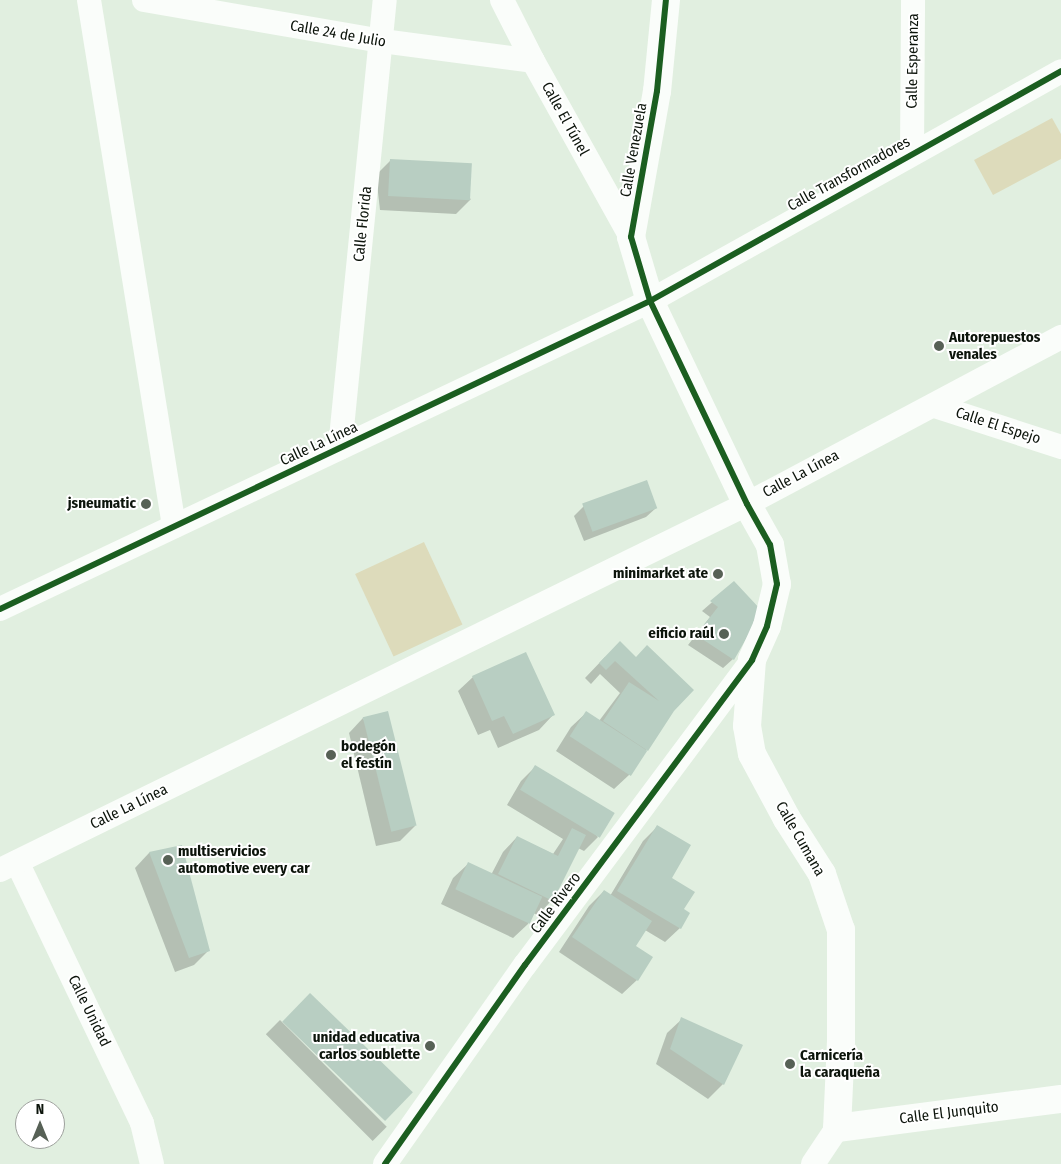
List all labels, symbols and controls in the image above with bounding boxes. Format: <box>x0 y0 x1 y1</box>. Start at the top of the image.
street label: Calle Esperanza <box>903 13 923 109</box>
street label: Calle 24 de Julio <box>289 17 387 51</box>
street label: Calle El Túnel <box>537 79 593 159</box>
street label: Calle Venezuela <box>617 101 651 199</box>
street label: Calle Transformadores <box>785 133 913 215</box>
street label: Calle Florida <box>350 185 376 263</box>
place label: Autorepuestos venales <box>949 328 1040 363</box>
marker: Autorepuestos venales <box>933 340 945 352</box>
street label: Calle El Espejo <box>953 404 1043 448</box>
street label: Calle La Línea <box>277 418 361 470</box>
street label: Calle La Línea <box>760 446 842 502</box>
place label: jsneumatic <box>68 495 136 513</box>
marker: jsneumatic <box>140 498 152 510</box>
place label: minimarket ate <box>613 565 708 583</box>
marker: minimarket ate <box>712 568 724 580</box>
place label: eificio raúl <box>648 625 714 643</box>
marker: eificio raúl <box>718 628 730 640</box>
place label: bodegón el festín <box>341 737 396 772</box>
marker: bodegón el festín <box>325 749 337 761</box>
street label: Calle La Línea <box>87 781 171 833</box>
street label: Calle Cumana <box>772 799 828 879</box>
place label: multiservicios automotive every car <box>178 842 310 877</box>
marker: multiservicios automotive every car <box>162 854 174 866</box>
street label: Calle Rivero <box>527 869 585 937</box>
street label: Calle Unidad <box>64 972 114 1050</box>
place label: unidad educativa carlos soublette <box>313 1028 420 1063</box>
marker: unidad educativa carlos soublette <box>424 1040 436 1052</box>
place label: Carnicería la caraqueña <box>800 1046 880 1081</box>
marker: Carnicería la caraqueña <box>784 1058 796 1070</box>
street label: Calle El Junquito <box>898 1098 1000 1128</box>
north arrow <box>15 1099 65 1149</box>
text: N <box>36 1101 44 1118</box>

